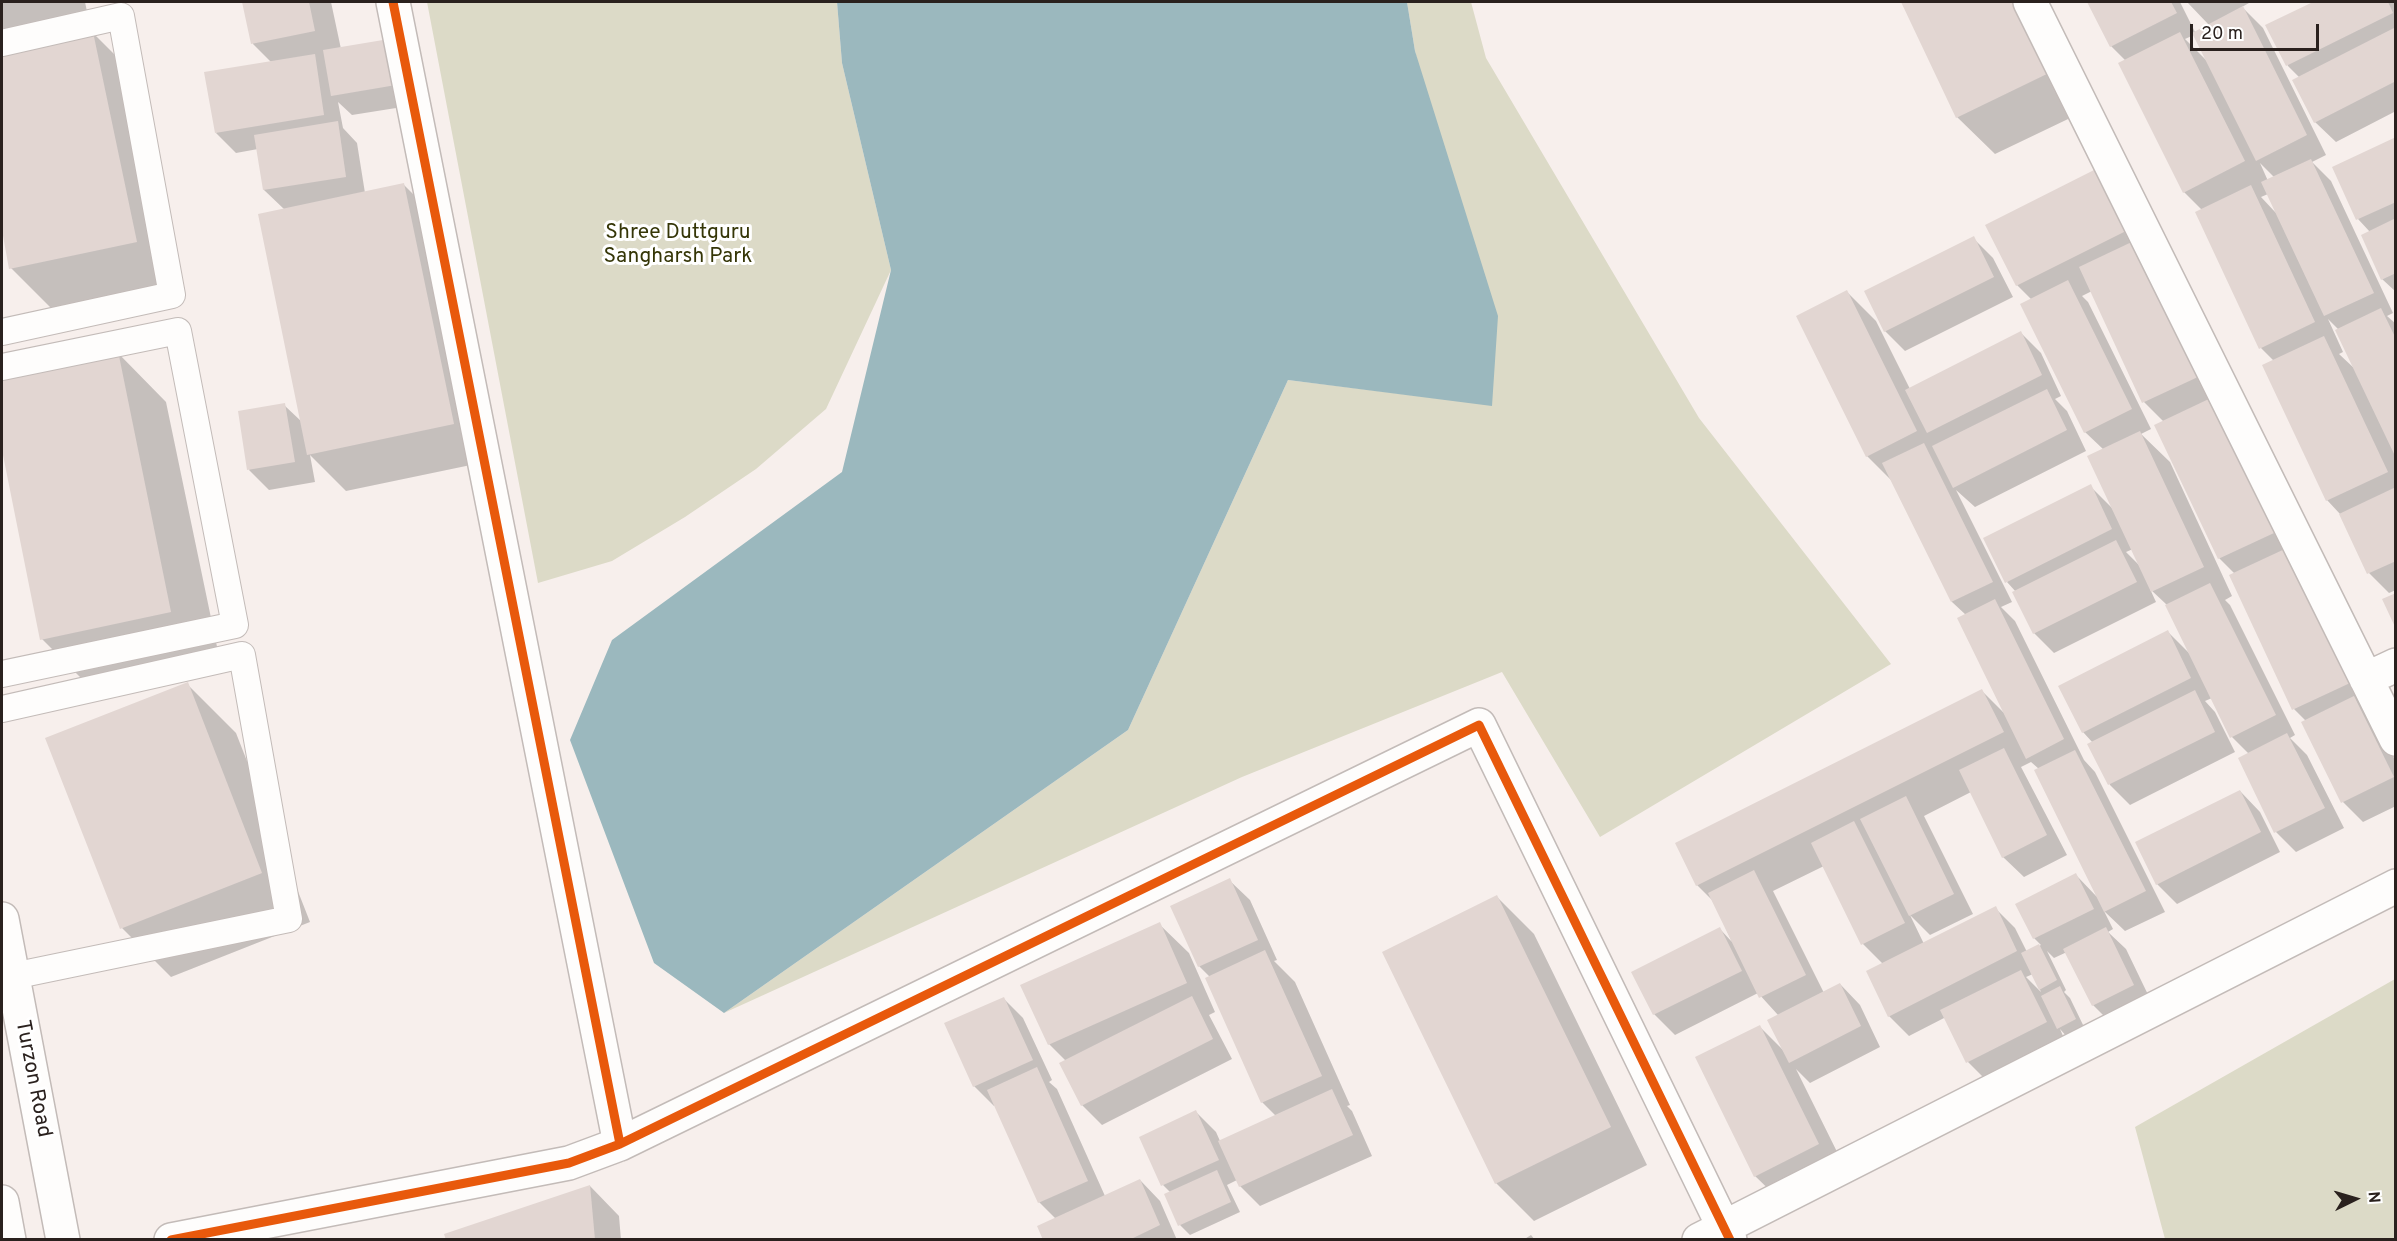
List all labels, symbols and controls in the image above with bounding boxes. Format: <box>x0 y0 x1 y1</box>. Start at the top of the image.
scale bar <box>2193 12 2322 50</box>
text: 20 m <box>2201 23 2243 46</box>
park label: Shree Duttguru Sangharsh Park <box>603 221 753 271</box>
street label: Turzon Road <box>8 1018 56 1140</box>
north arrow <box>2325 1169 2385 1229</box>
text: N <box>2362 1191 2383 1204</box>

